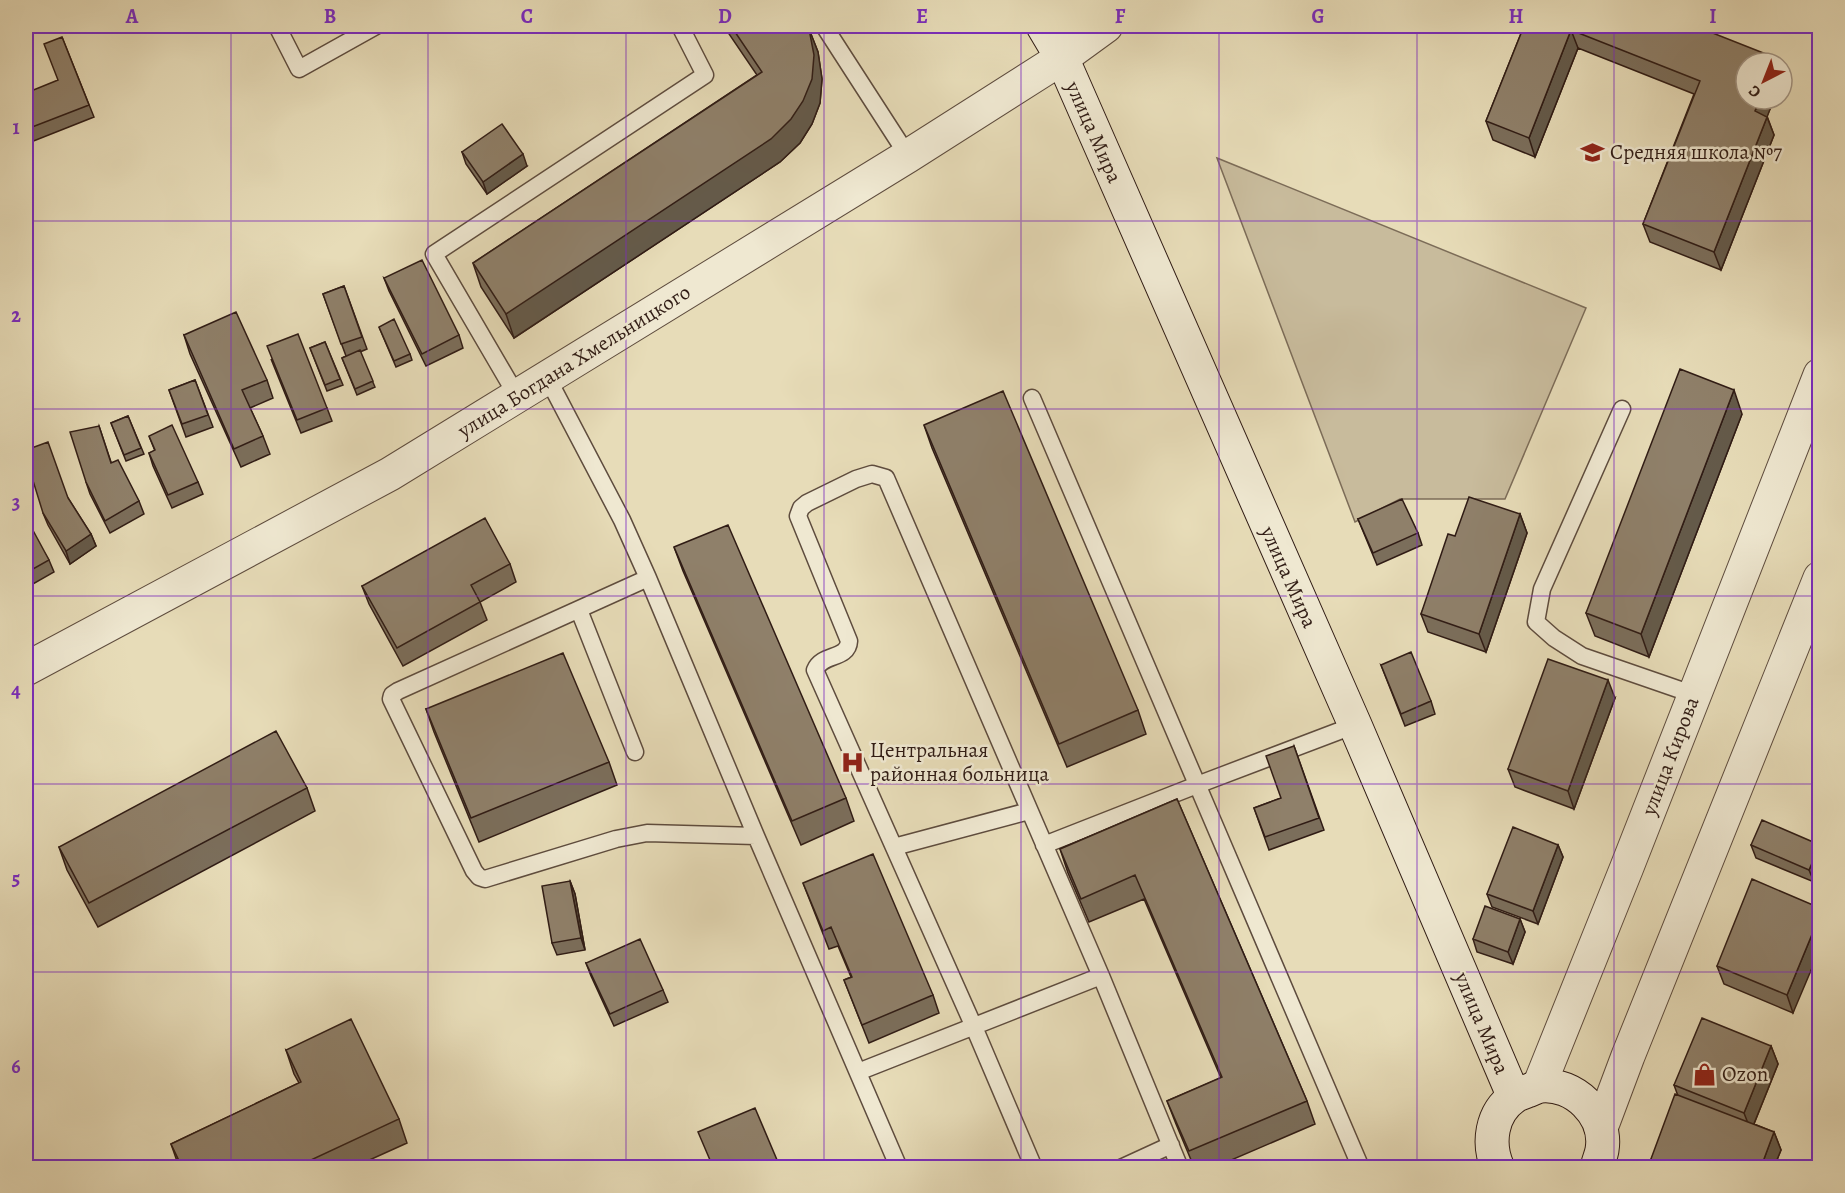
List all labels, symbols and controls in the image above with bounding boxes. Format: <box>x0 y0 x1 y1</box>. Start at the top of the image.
text: A <box>125 3 139 30</box>
text: B <box>324 3 336 30</box>
text: C <box>521 3 533 30</box>
text: D <box>718 3 732 30</box>
text: E <box>916 3 928 30</box>
text: F <box>1115 3 1126 30</box>
text: G <box>1311 3 1325 30</box>
text: H <box>1509 3 1524 30</box>
text: I <box>1709 3 1717 30</box>
north arrow <box>1734 51 1794 111</box>
street label: улица Мира <box>1059 76 1129 187</box>
text: С <box>1744 80 1766 103</box>
text: 1 <box>12 114 20 141</box>
place label: Средняя школа №7 <box>1610 138 1782 166</box>
school or university icon: Средняя школа №7 <box>1579 139 1605 165</box>
street label: улица Богдана Хмельницкого <box>451 278 696 445</box>
text: 2 <box>11 302 21 329</box>
text: 3 <box>12 489 20 516</box>
street label: улица Мира <box>1254 521 1324 632</box>
text: 4 <box>11 677 21 704</box>
street label: улица Кирова <box>1634 692 1706 820</box>
place label: Центральная районная больница <box>870 736 1050 788</box>
hospital icon: Центральная районная больница <box>839 749 865 775</box>
text: 5 <box>12 865 20 892</box>
street label: улица Мира <box>1448 967 1516 1079</box>
text: 6 <box>11 1053 21 1080</box>
place label: Ozon <box>1722 1060 1768 1088</box>
shop icon: Ozon <box>1691 1061 1717 1087</box>

